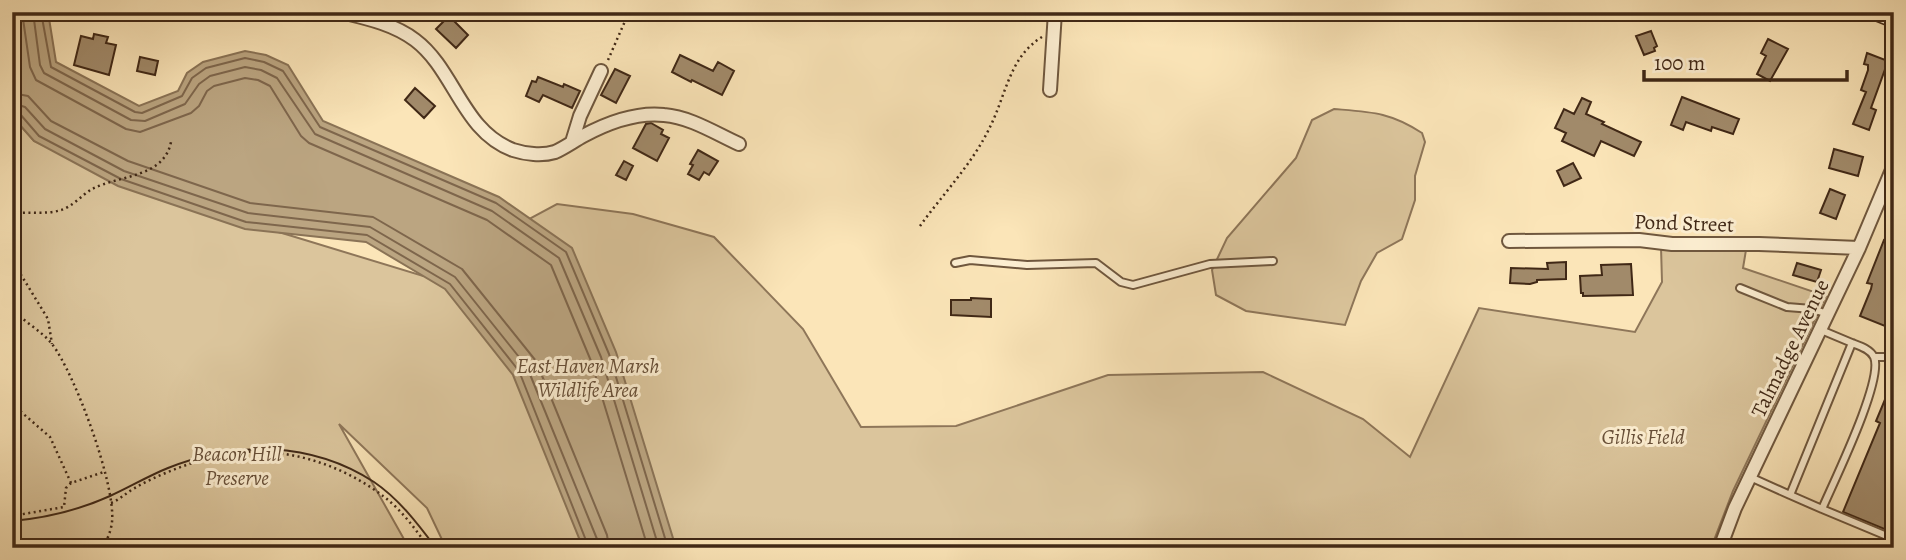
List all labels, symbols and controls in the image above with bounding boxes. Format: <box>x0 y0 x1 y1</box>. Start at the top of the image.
scale bar <box>1644 38 1846 82</box>
text: 100 m <box>1654 49 1705 77</box>
street label: Pond Street <box>1634 207 1734 239</box>
street label: Talmadge Avenue <box>1744 274 1836 422</box>
park label: East Haven Marsh Wildlife Area <box>516 352 660 404</box>
park label: Gillis Field <box>1601 423 1685 451</box>
park label: Beacon Hill Preserve <box>192 440 282 492</box>

